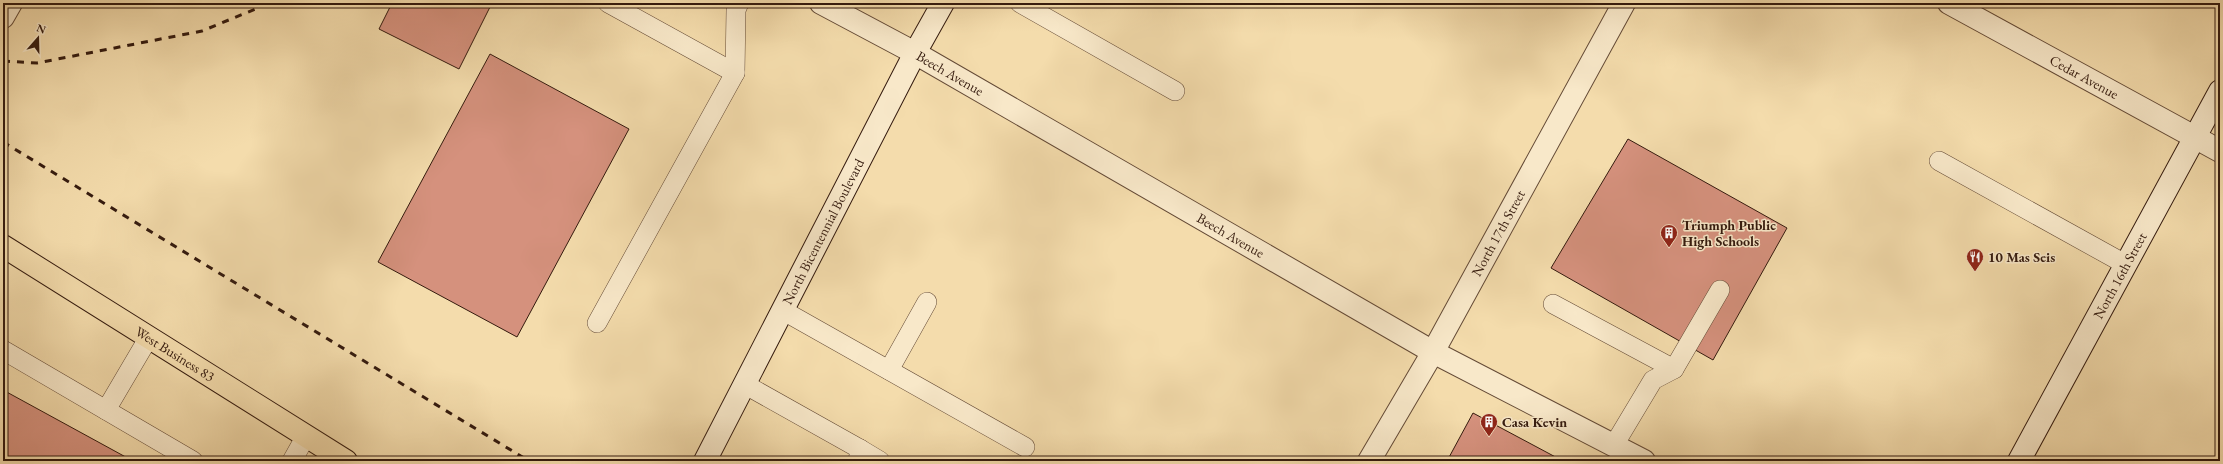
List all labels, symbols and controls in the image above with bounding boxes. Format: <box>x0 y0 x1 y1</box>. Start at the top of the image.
north arrow <box>18 18 58 58</box>
text: N <box>35 21 48 37</box>
street label: Beech Avenue <box>913 47 987 100</box>
street label: Cedar Avenue <box>2047 51 2122 103</box>
street label: North Bicentennial Boulevard <box>778 155 868 308</box>
street label: North 17th Street <box>1467 186 1529 279</box>
street label: Beech Avenue <box>1194 209 1268 262</box>
place label: Triumph Public High Schools <box>1682 216 1776 250</box>
building icon: Triumph Public High Schools <box>1659 223 1679 248</box>
street label: North 16th Street <box>2089 229 2151 322</box>
restaurant icon: 10 Mas Seis <box>1965 247 1985 272</box>
place label: 10 Mas Seis <box>1988 248 2055 266</box>
street label: West Business 83 <box>132 322 218 386</box>
building icon: Casa Kevin <box>1479 412 1499 437</box>
place label: Casa Kevin <box>1502 413 1567 431</box>

